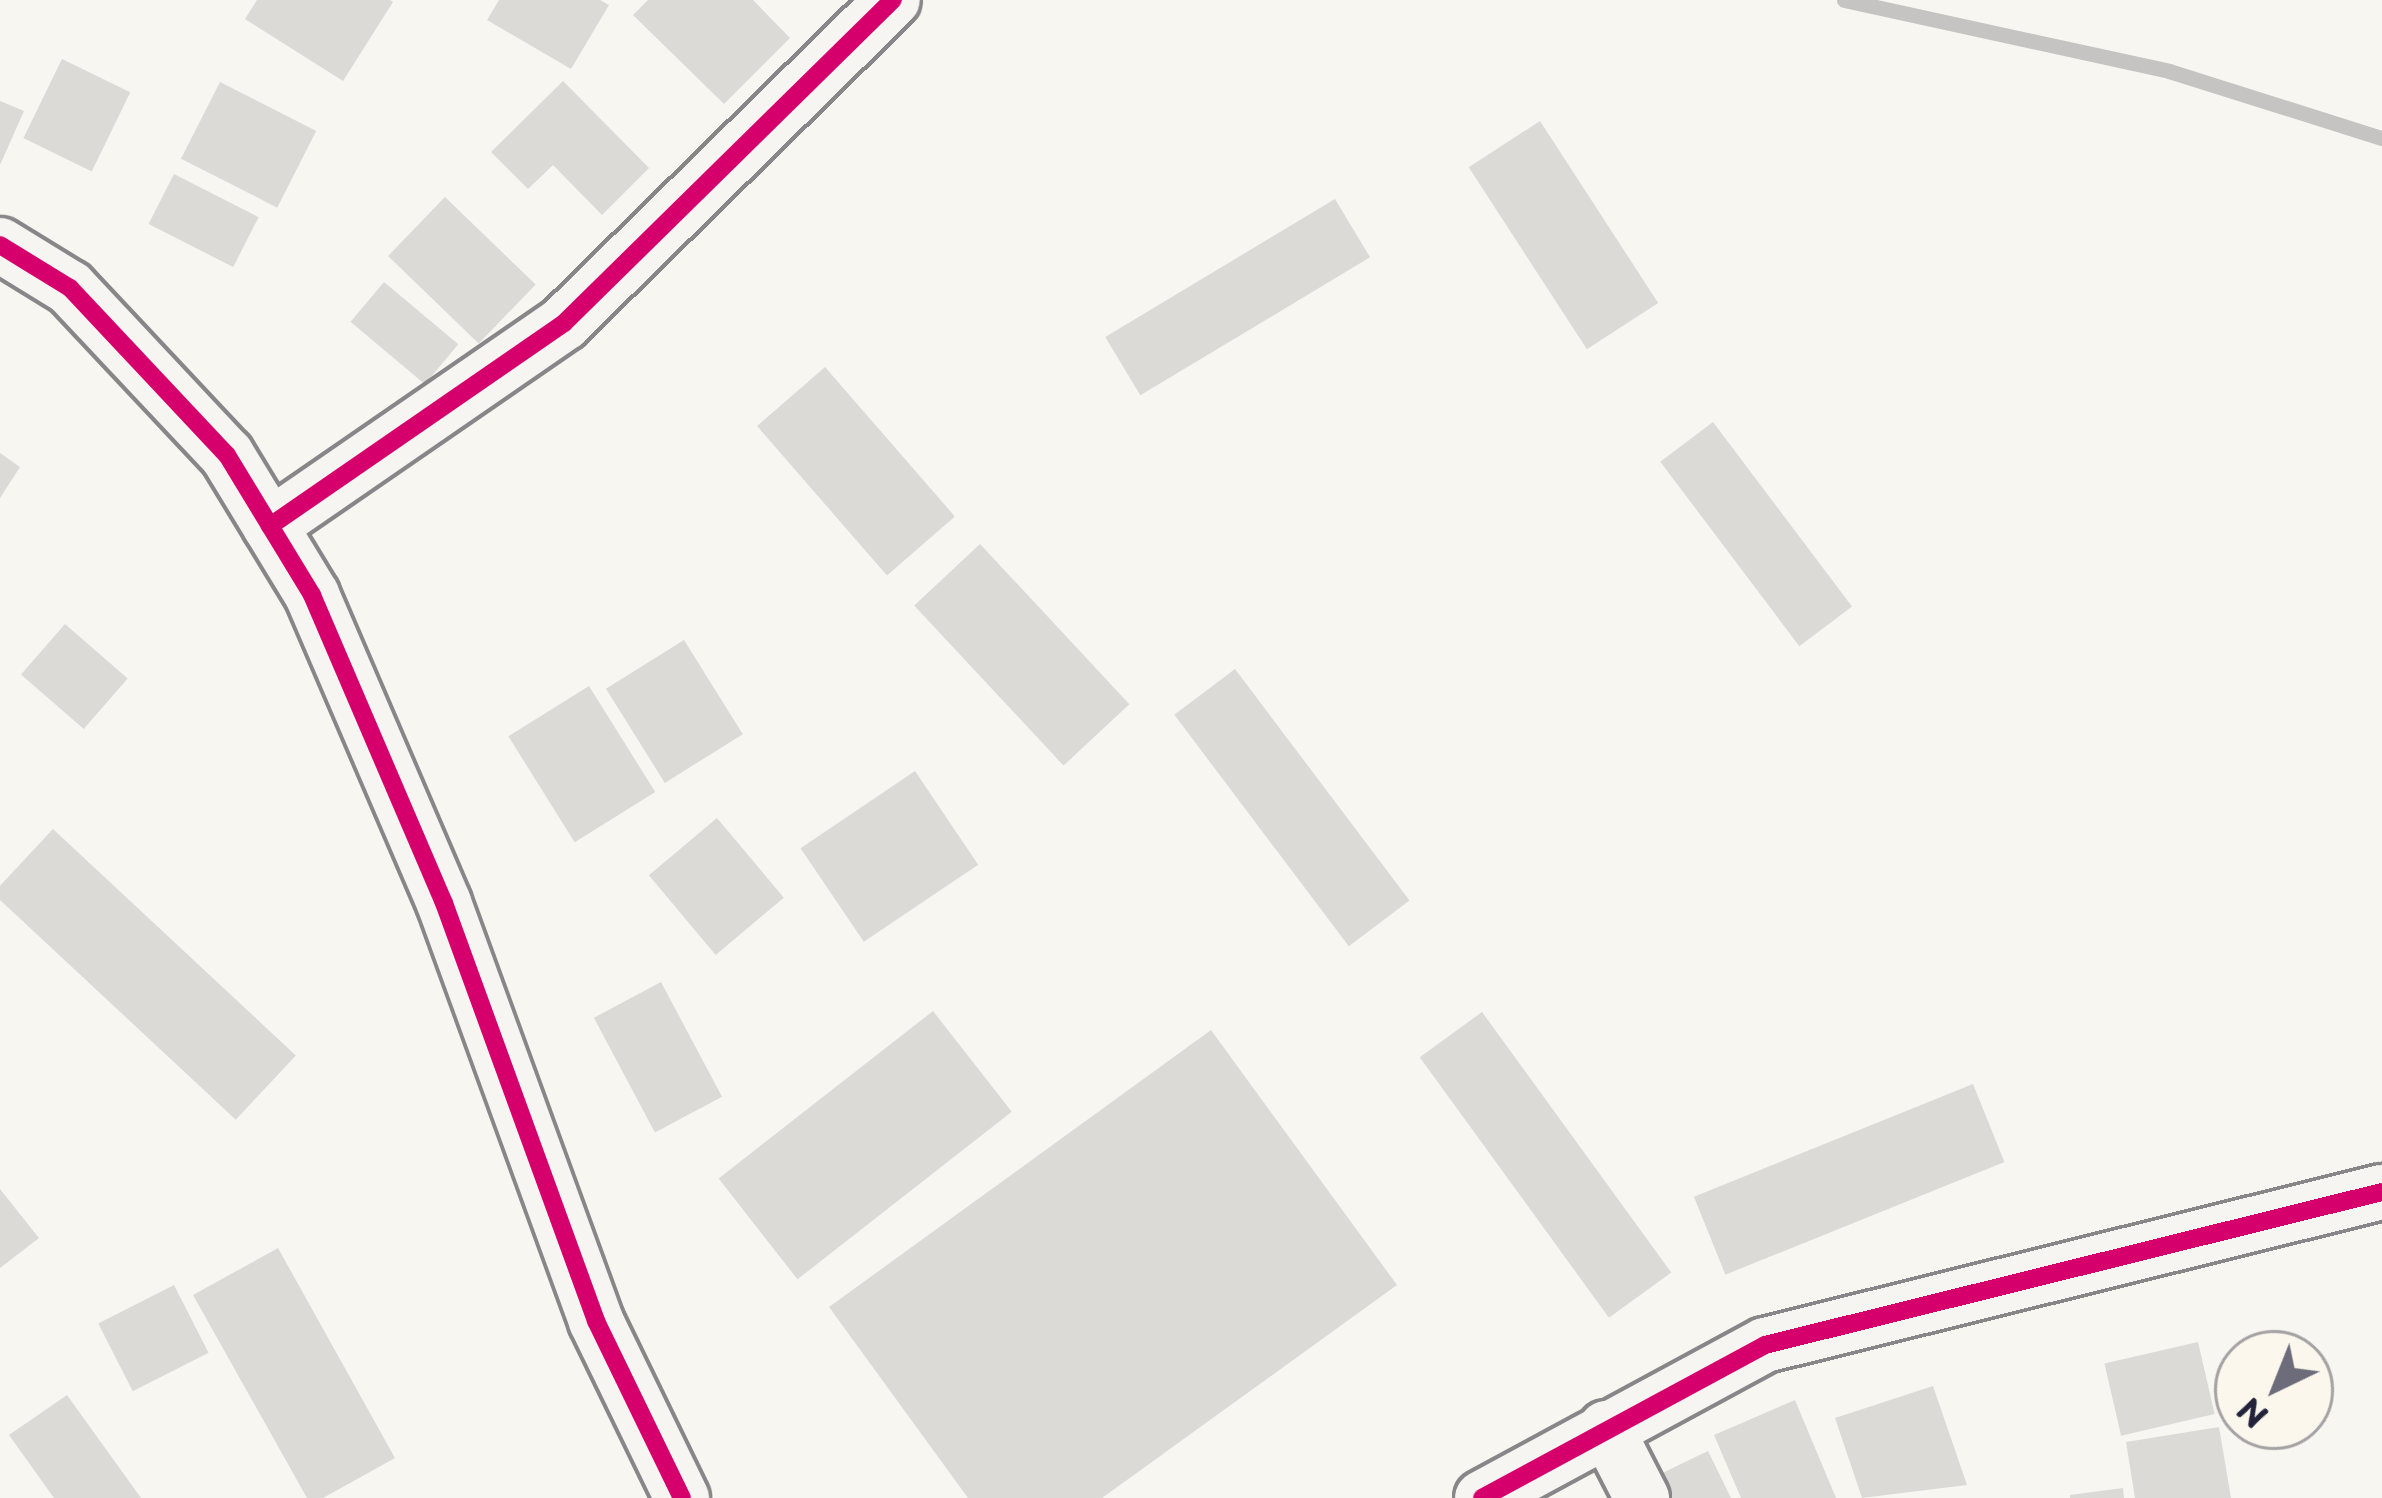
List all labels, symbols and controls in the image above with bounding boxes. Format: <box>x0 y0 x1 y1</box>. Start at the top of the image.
north arrow <box>2214 1330 2334 1450</box>
text: N <box>2225 1387 2278 1441</box>

